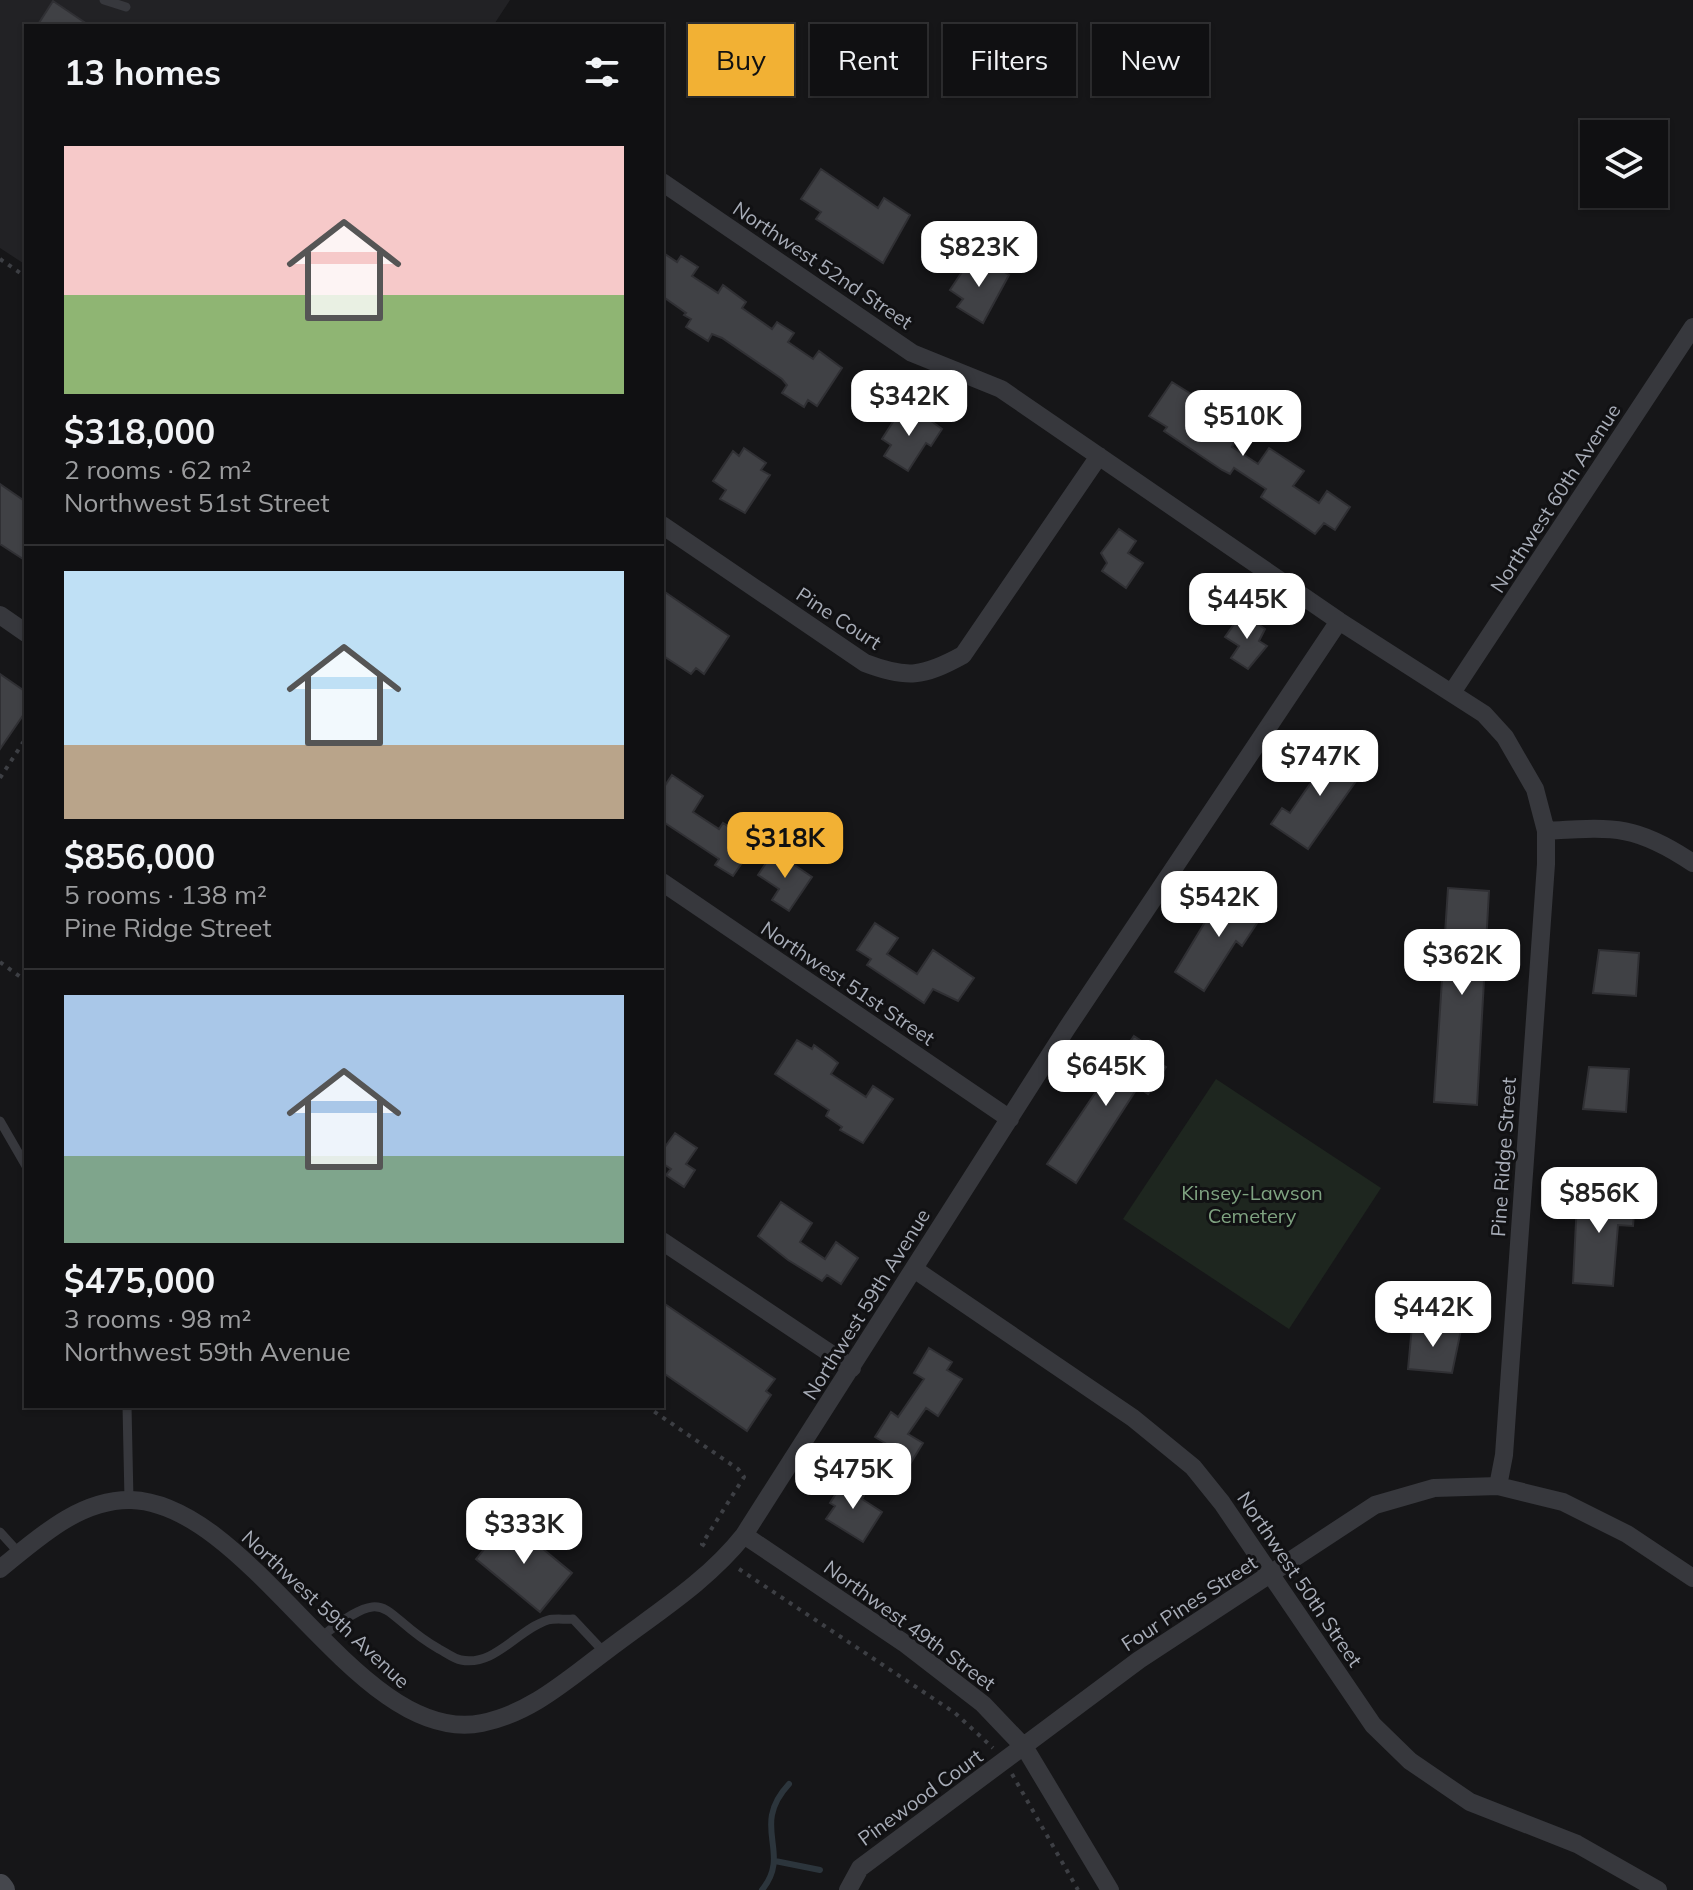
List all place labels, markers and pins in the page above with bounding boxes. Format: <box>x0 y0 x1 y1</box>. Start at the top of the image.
pin: $823K <box>923 221 1035 289</box>
pin: $342K <box>853 370 965 438</box>
pin: $510K <box>1187 390 1299 458</box>
pin: $445K <box>1191 573 1303 641</box>
pin: $747K <box>1264 730 1376 798</box>
pin: $318K <box>729 812 841 880</box>
pin: $542K <box>1163 871 1275 939</box>
pin: $362K <box>1406 929 1518 997</box>
pin: $645K <box>1050 1040 1162 1108</box>
pin: $856K <box>1543 1167 1655 1235</box>
pin: $442K <box>1377 1281 1489 1349</box>
pin: $475K <box>797 1443 909 1511</box>
pin: $333K <box>468 1498 580 1566</box>

